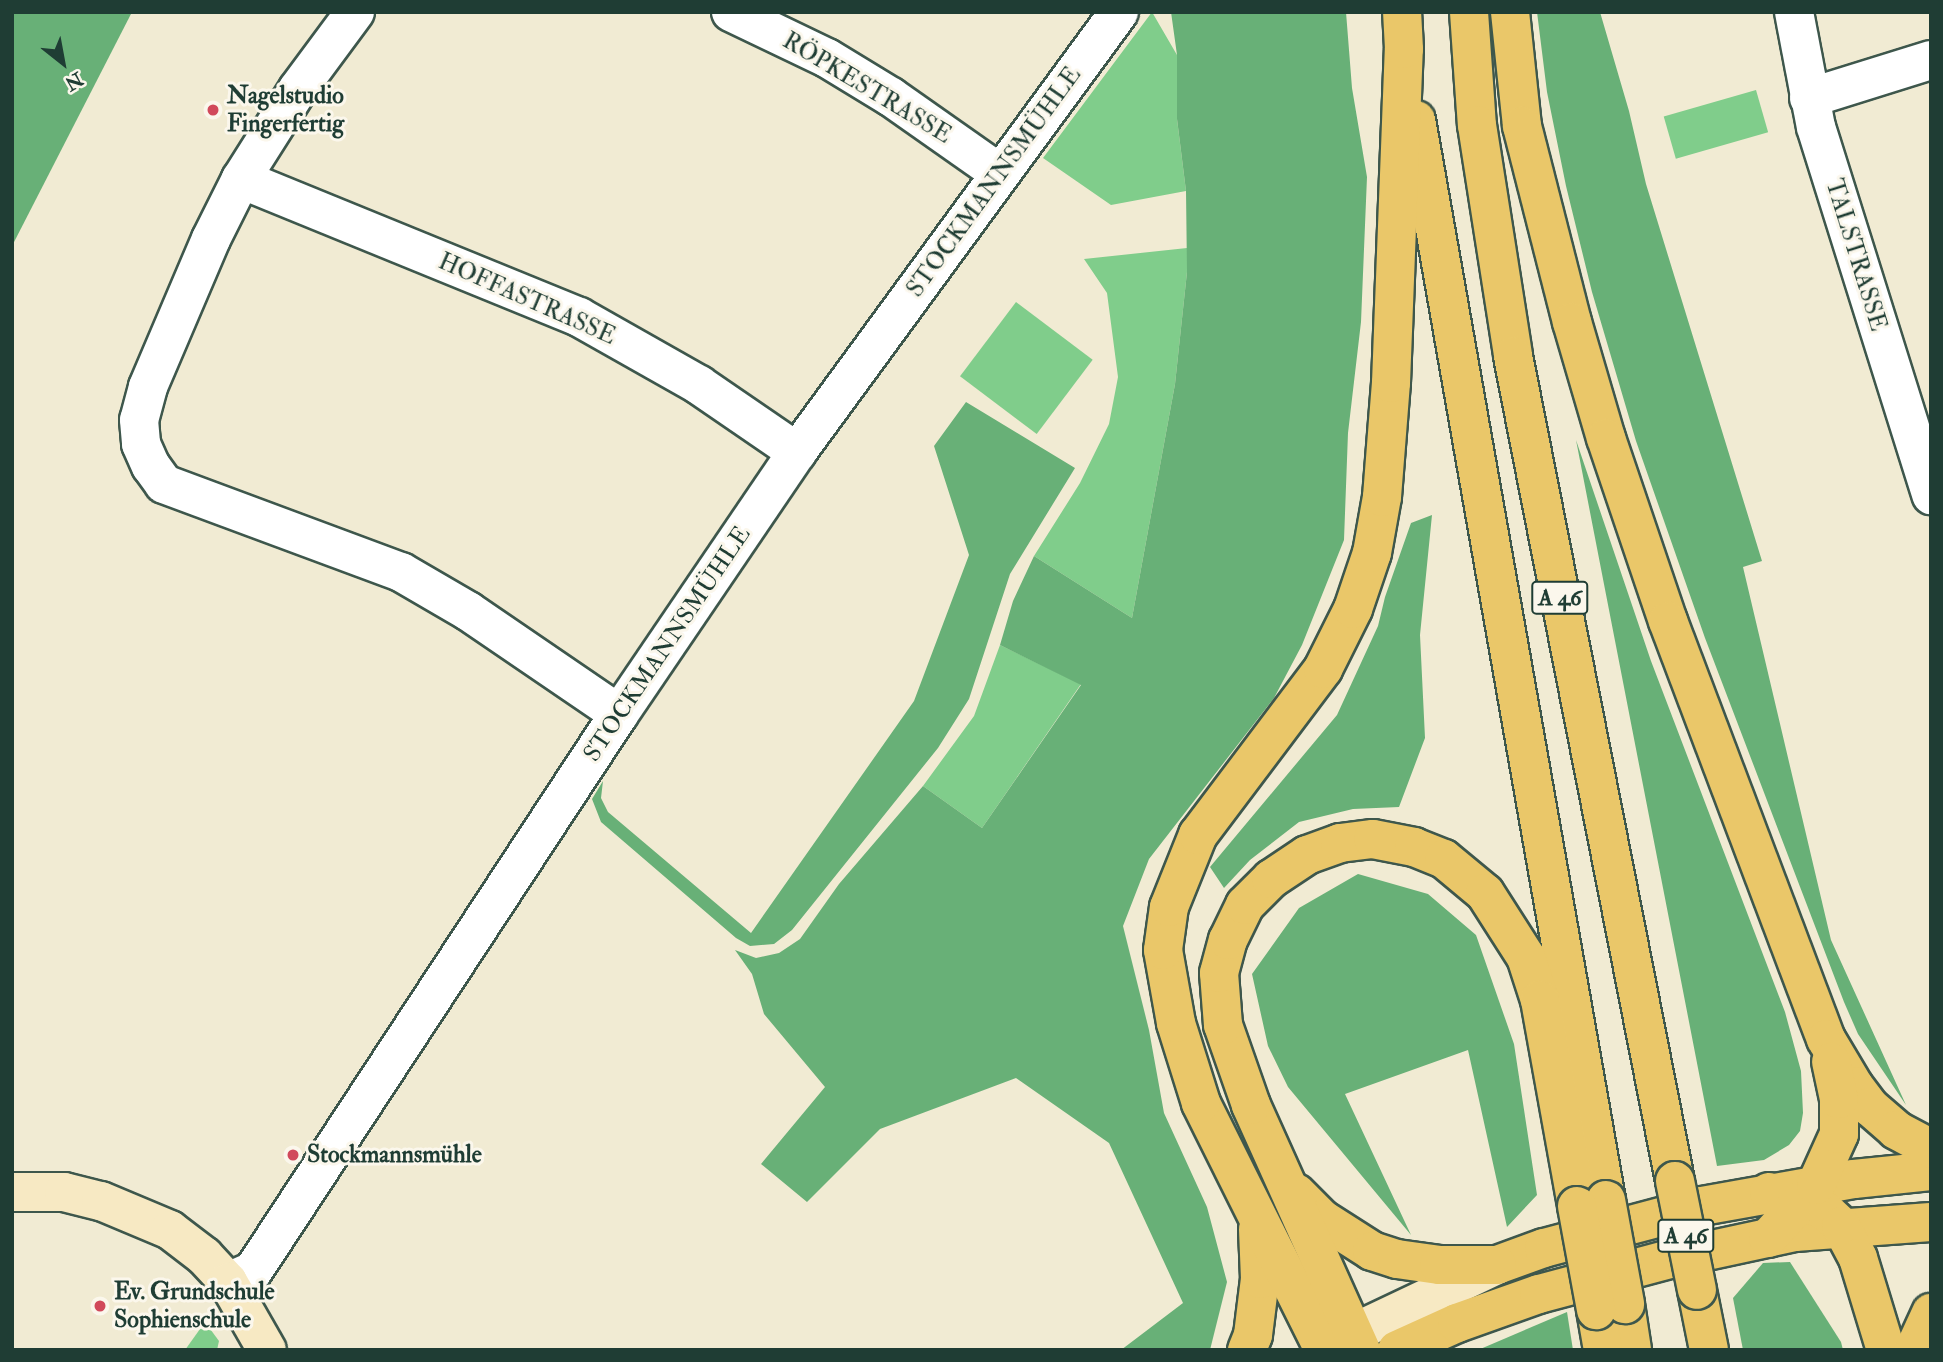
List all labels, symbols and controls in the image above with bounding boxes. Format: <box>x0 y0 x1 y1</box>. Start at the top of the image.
street label: RÖPKESTRASSE <box>777 26 957 150</box>
north arrow <box>28 28 98 98</box>
street label: STOCKMANNSMÜHLE <box>901 61 1087 303</box>
text: N <box>60 66 87 96</box>
place label: Nagelstudio Fingerfertig <box>227 82 344 138</box>
marker: Nagelstudio Fingerfertig <box>205 102 221 118</box>
street label: TALSTRASSE <box>1819 176 1893 334</box>
street label: HOFFASTRASSE <box>434 247 620 351</box>
street label: STOCKMANNSMÜHLE <box>577 521 757 767</box>
road number: A 46 <box>1530 578 1590 618</box>
place label: Stockmannsmühle <box>307 1141 482 1169</box>
marker: Stockmannsmühle <box>285 1147 301 1163</box>
road number: A 46 <box>1656 1217 1716 1256</box>
place label: Ev. Grundschule Sophienschule <box>114 1278 275 1334</box>
marker: Ev. Grundschule Sophienschule <box>92 1298 108 1314</box>

